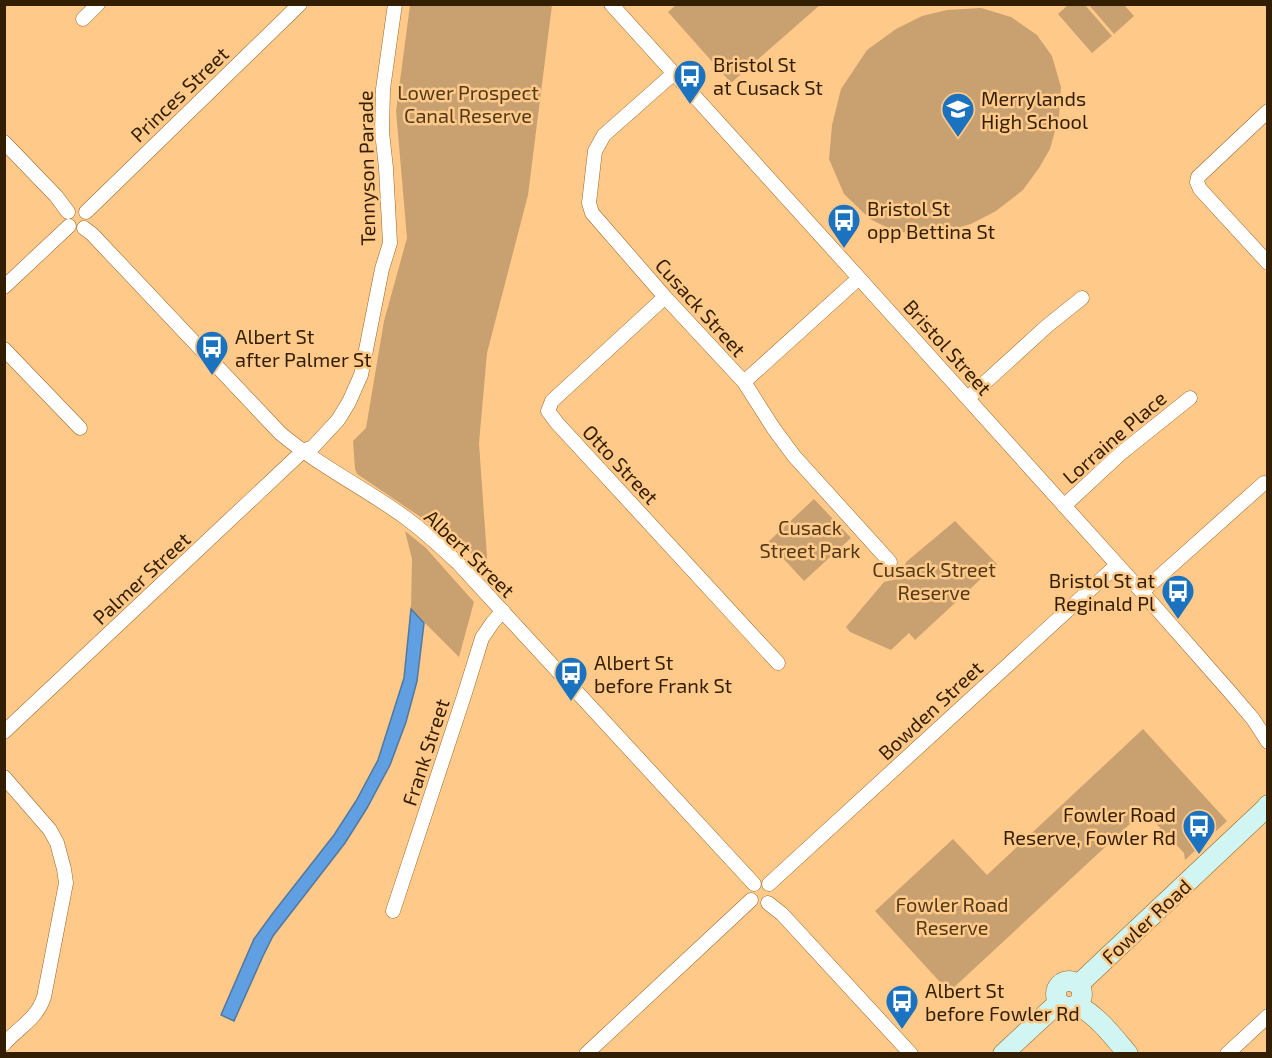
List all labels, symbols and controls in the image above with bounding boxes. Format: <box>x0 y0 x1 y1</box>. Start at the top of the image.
street label: Princes Street <box>125 41 233 147</box>
place label: Bristol St at Cusack St <box>713 52 823 99</box>
bus stop icon: Bristol St at Cusack St <box>672 58 708 105</box>
park label: Lower Prospect Canal Reserve <box>397 80 539 127</box>
place label: Merrylands High School <box>981 86 1088 133</box>
street label: Tennyson Parade <box>353 90 379 246</box>
school or university icon: Merrylands High School <box>940 91 976 138</box>
place label: Bristol St opp Bettina St <box>867 196 996 243</box>
bus stop icon: Bristol St opp Bettina St <box>826 202 862 249</box>
street label: Cusack Street <box>651 253 752 361</box>
street label: Bristol Street <box>899 294 997 400</box>
place label: Albert St after Palmer St <box>235 324 372 371</box>
bus stop icon: Albert St after Palmer St <box>194 329 230 376</box>
street label: Lorraine Place <box>1057 385 1171 489</box>
street label: Otto Street <box>578 419 664 509</box>
street label: Albert Street <box>420 504 520 602</box>
park label: Cusack Street Park <box>760 515 860 562</box>
street label: Palmer Street <box>87 526 195 629</box>
park label: Cusack Street Reserve <box>872 557 996 604</box>
place label: Bristol St at Reginald Pl <box>1049 568 1155 615</box>
bus stop icon: Bristol St at Reginald Pl <box>1160 573 1196 620</box>
place label: Albert St before Frank St <box>594 650 732 697</box>
bus stop icon: Albert St before Frank St <box>553 655 589 702</box>
street label: Bowden Street <box>873 655 987 764</box>
street label: Frank Street <box>396 695 454 809</box>
place label: Fowler Road Reserve, Fowler Rd <box>1003 802 1176 849</box>
bus stop icon: Fowler Road Reserve, Fowler Rd <box>1181 808 1217 855</box>
street label: Fowler Road <box>1096 874 1196 968</box>
park label: Fowler Road Reserve <box>895 892 1009 939</box>
place label: Albert St before Fowler Rd <box>925 978 1080 1025</box>
bus stop icon: Albert St before Fowler Rd <box>884 983 920 1030</box>

